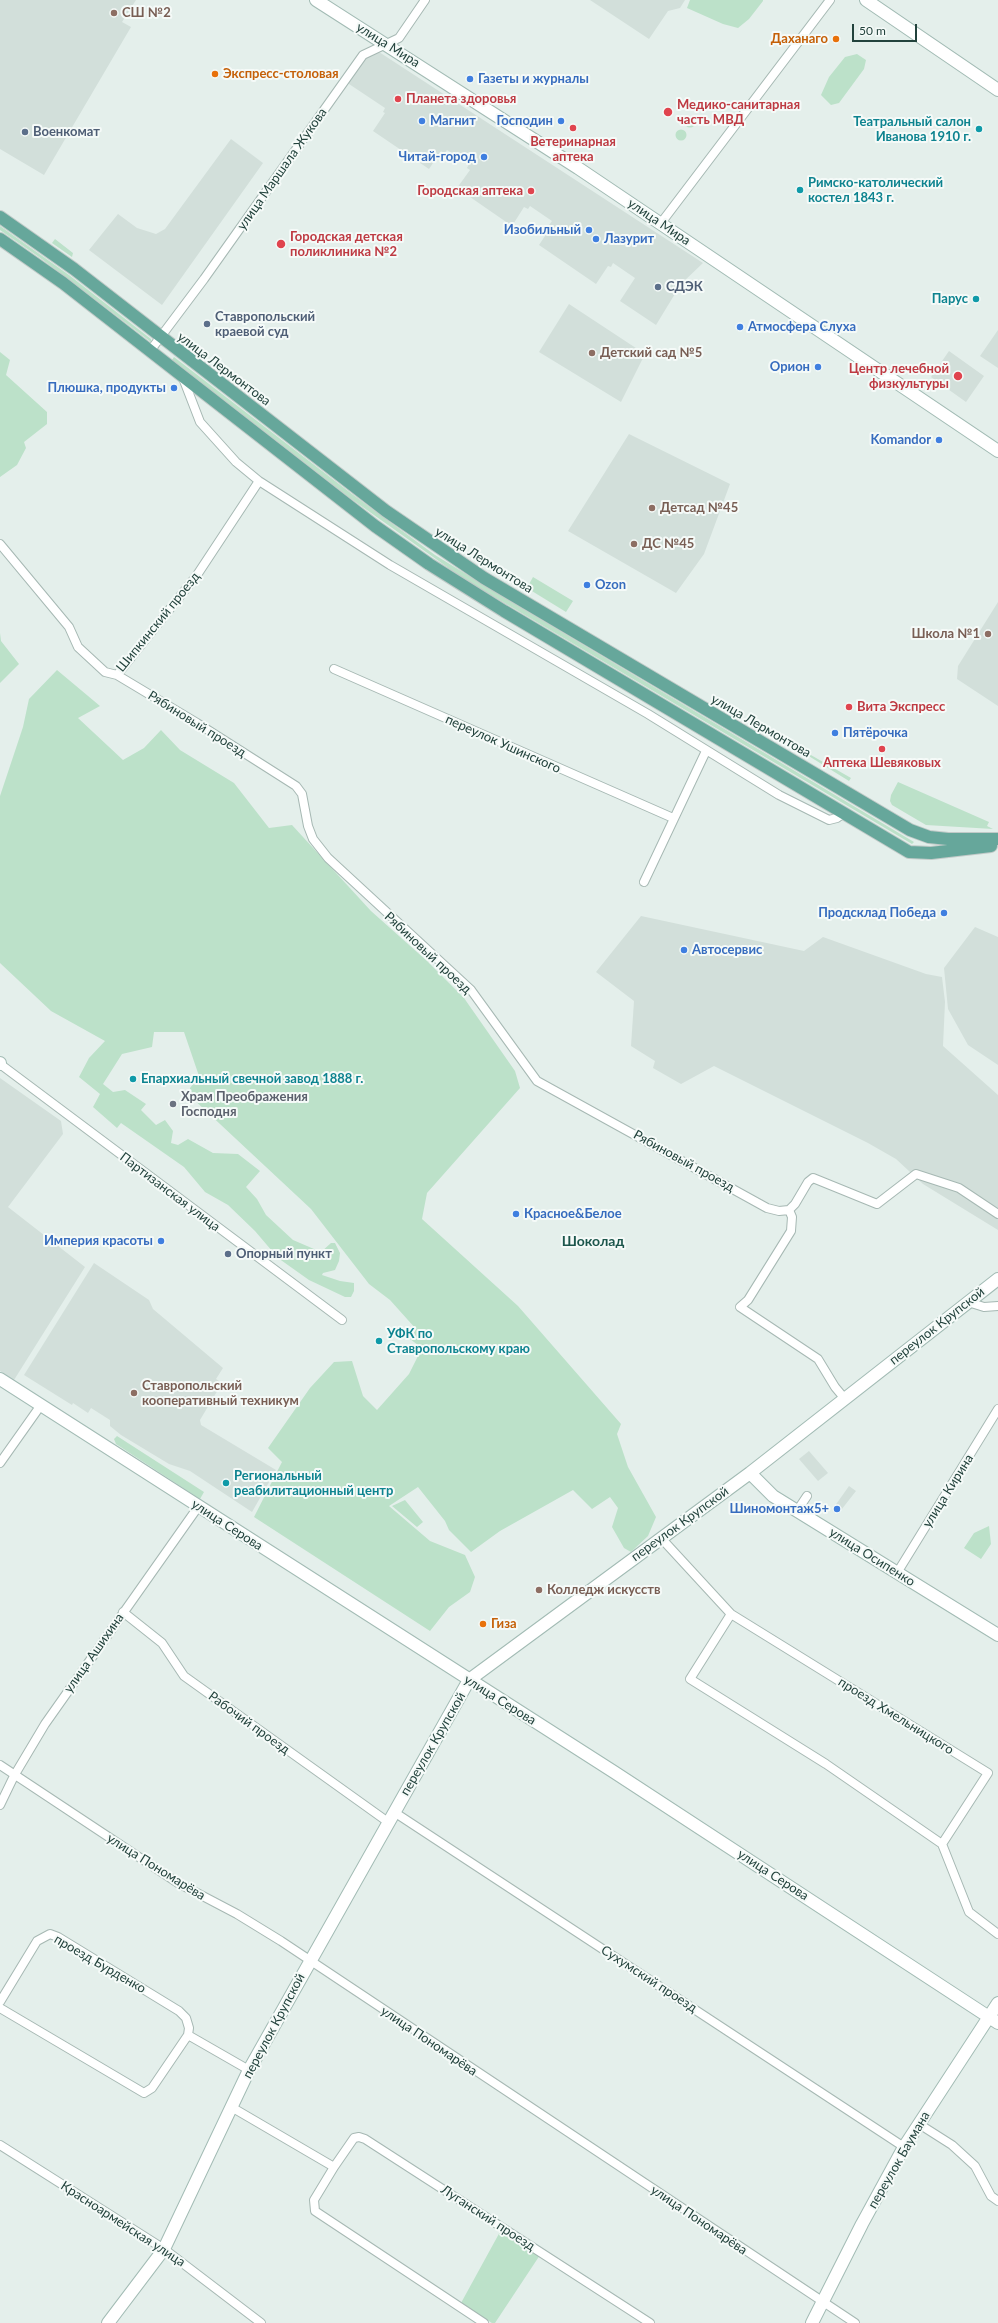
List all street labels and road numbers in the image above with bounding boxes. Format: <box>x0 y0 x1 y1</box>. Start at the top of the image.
street label: улица Мира <box>353 19 423 71</box>
street label: улица Маршала Жукова <box>234 105 330 233</box>
street label: улица Мира <box>625 195 693 249</box>
street label: улица Лермонтова <box>174 329 274 409</box>
street label: улица Лермонтова <box>432 524 536 596</box>
street label: Шипкинский проезд <box>113 569 203 675</box>
street label: Рябиновый проезд <box>145 687 249 761</box>
street label: улица Лермонтова <box>708 691 814 761</box>
street label: переулок Ушинского <box>443 712 563 776</box>
street label: Рябиновый проезд <box>381 909 475 997</box>
street label: Рябиновый проезд <box>631 1127 737 1195</box>
street label: Партизанская улица <box>117 1149 223 1235</box>
street label: переулок Крупской <box>886 1284 988 1368</box>
street label: улица Кирина <box>919 1451 977 1531</box>
street label: переулок Крупской <box>628 1483 732 1565</box>
street label: улица Серова <box>188 1496 266 1554</box>
street label: улица Осипенко <box>826 1524 918 1590</box>
street label: улица Ашихина <box>61 1610 127 1696</box>
street label: улица Серова <box>461 1672 539 1728</box>
street label: проезд Хмельницкого <box>835 1674 957 1758</box>
street label: Рабочий проезд <box>205 1688 293 1758</box>
street label: переулок Крупской <box>397 1690 469 1798</box>
street label: улица Пономарёва <box>104 1830 208 1904</box>
street label: улица Серова <box>734 1846 812 1904</box>
street label: проезд Бурденко <box>51 1931 149 1997</box>
street label: Сухумский проезд <box>598 1942 700 2016</box>
street label: переулок Крупской <box>240 1971 308 2081</box>
street label: улица Пономарёва <box>378 2003 480 2079</box>
street label: переулок Баумана <box>865 2109 933 2211</box>
street label: Красноармейская улица <box>58 2178 188 2270</box>
street label: Луганский проезд <box>438 2182 538 2254</box>
street label: улица Пономарёва <box>648 2182 750 2258</box>

